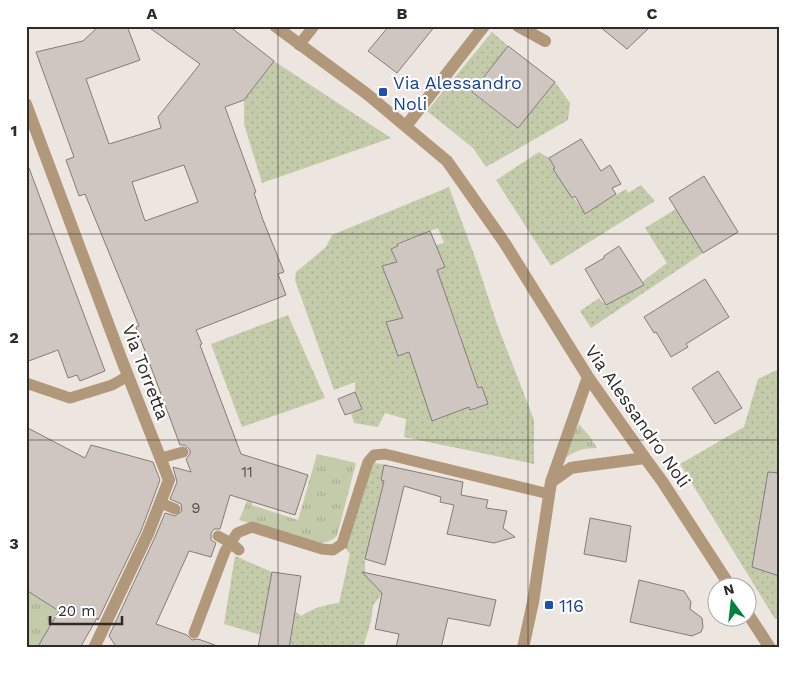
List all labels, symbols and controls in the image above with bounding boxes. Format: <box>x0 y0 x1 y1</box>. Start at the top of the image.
text: A <box>147 4 158 23</box>
text: B <box>397 4 408 23</box>
text: C <box>647 4 658 23</box>
place label: Via Alessandro Noli <box>393 72 522 114</box>
marker: Via Alessandro Noli <box>377 86 389 98</box>
text: 1 <box>11 121 17 140</box>
street label: Via Torretta <box>118 321 174 423</box>
text: 2 <box>9 328 19 347</box>
street label: Via Alessandro Noli <box>581 341 695 491</box>
house number: 11 <box>241 463 253 481</box>
house number: 9 <box>191 499 201 517</box>
text: 3 <box>9 534 19 553</box>
north arrow <box>708 576 758 626</box>
text: N <box>722 580 736 599</box>
scale bar <box>50 594 122 626</box>
place label: 116 <box>559 595 584 616</box>
marker: 116 <box>543 599 555 611</box>
text: 20 m <box>58 602 96 620</box>

